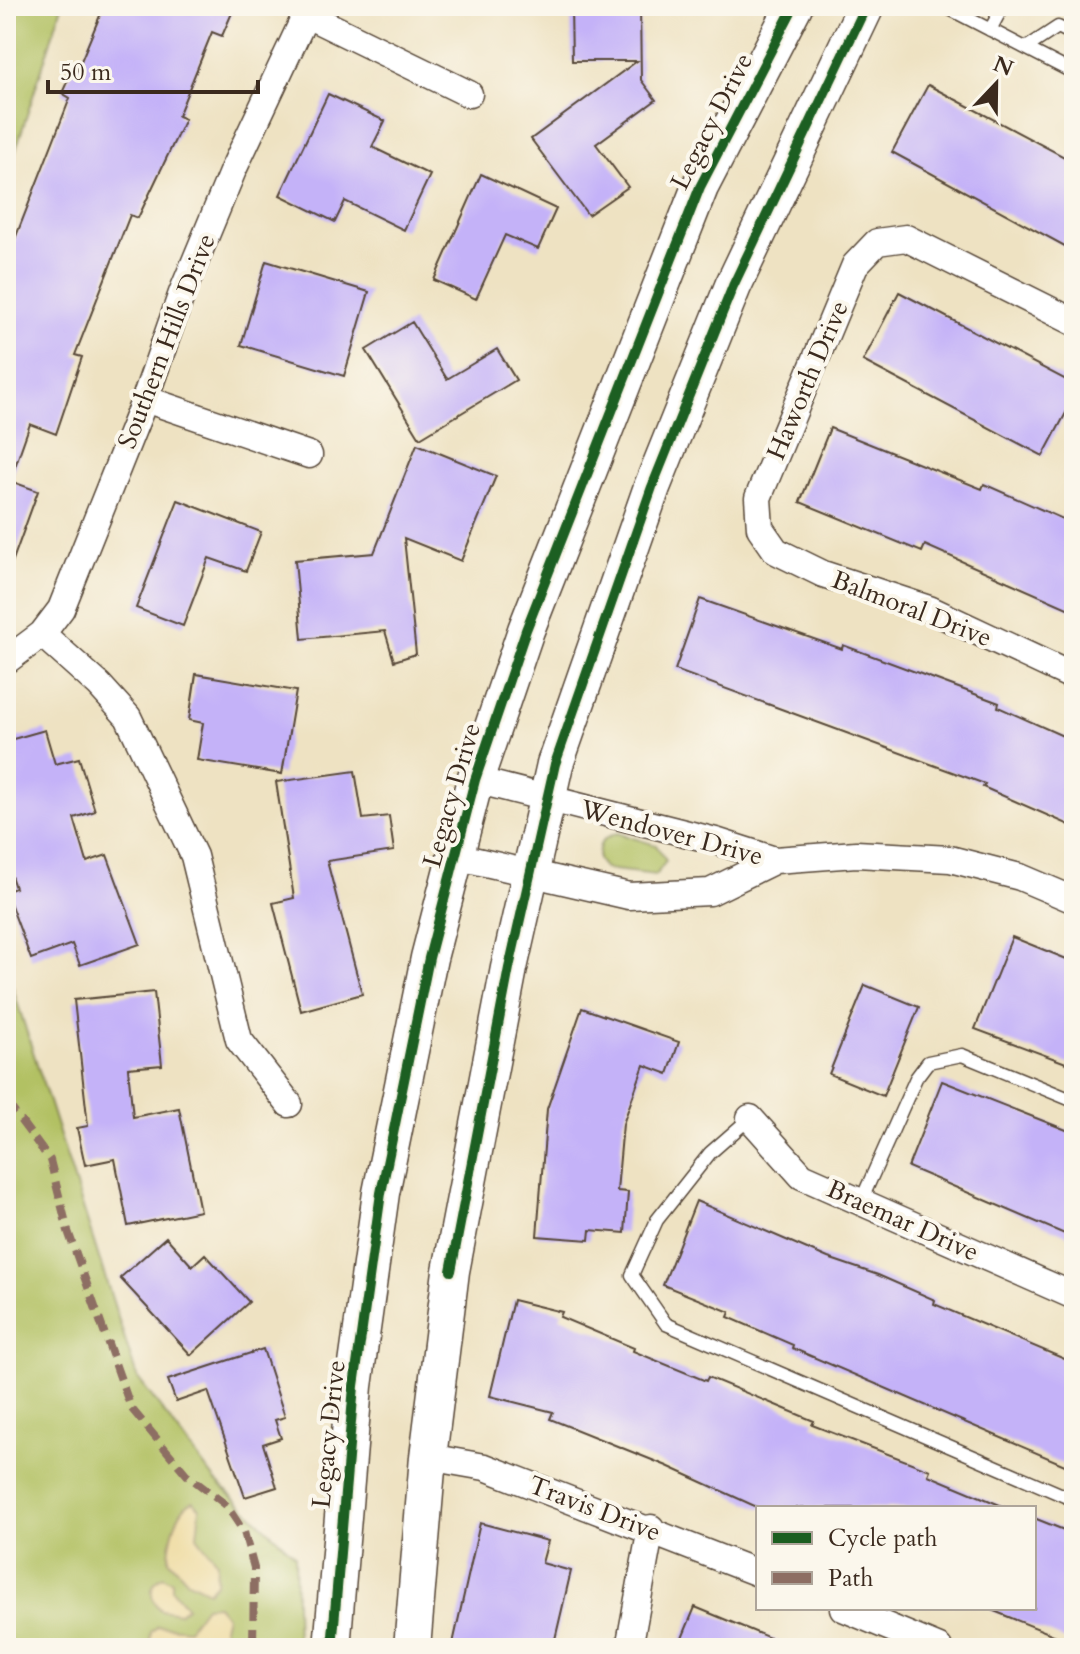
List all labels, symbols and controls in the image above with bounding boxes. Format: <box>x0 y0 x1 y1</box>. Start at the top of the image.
scale bar <box>48 44 258 94</box>
north arrow <box>956 44 1036 124</box>
street label: Legacy Drive <box>662 47 761 195</box>
text: N <box>989 49 1018 84</box>
text: 50 m <box>60 56 112 89</box>
street label: Southern Hills Drive <box>109 229 224 454</box>
street label: Haworth Drive <box>758 295 857 465</box>
street label: Balmoral Drive <box>827 562 997 655</box>
street label: Legacy Drive <box>414 719 489 871</box>
street label: Wendover Drive <box>576 791 767 874</box>
street label: Braemar Drive <box>821 1171 984 1270</box>
street label: Legacy Drive <box>303 1358 354 1510</box>
street label: Travis Drive <box>524 1467 666 1550</box>
legend <box>756 1506 1036 1610</box>
text: Cycle path <box>828 1522 937 1555</box>
text: Path <box>828 1562 873 1595</box>

